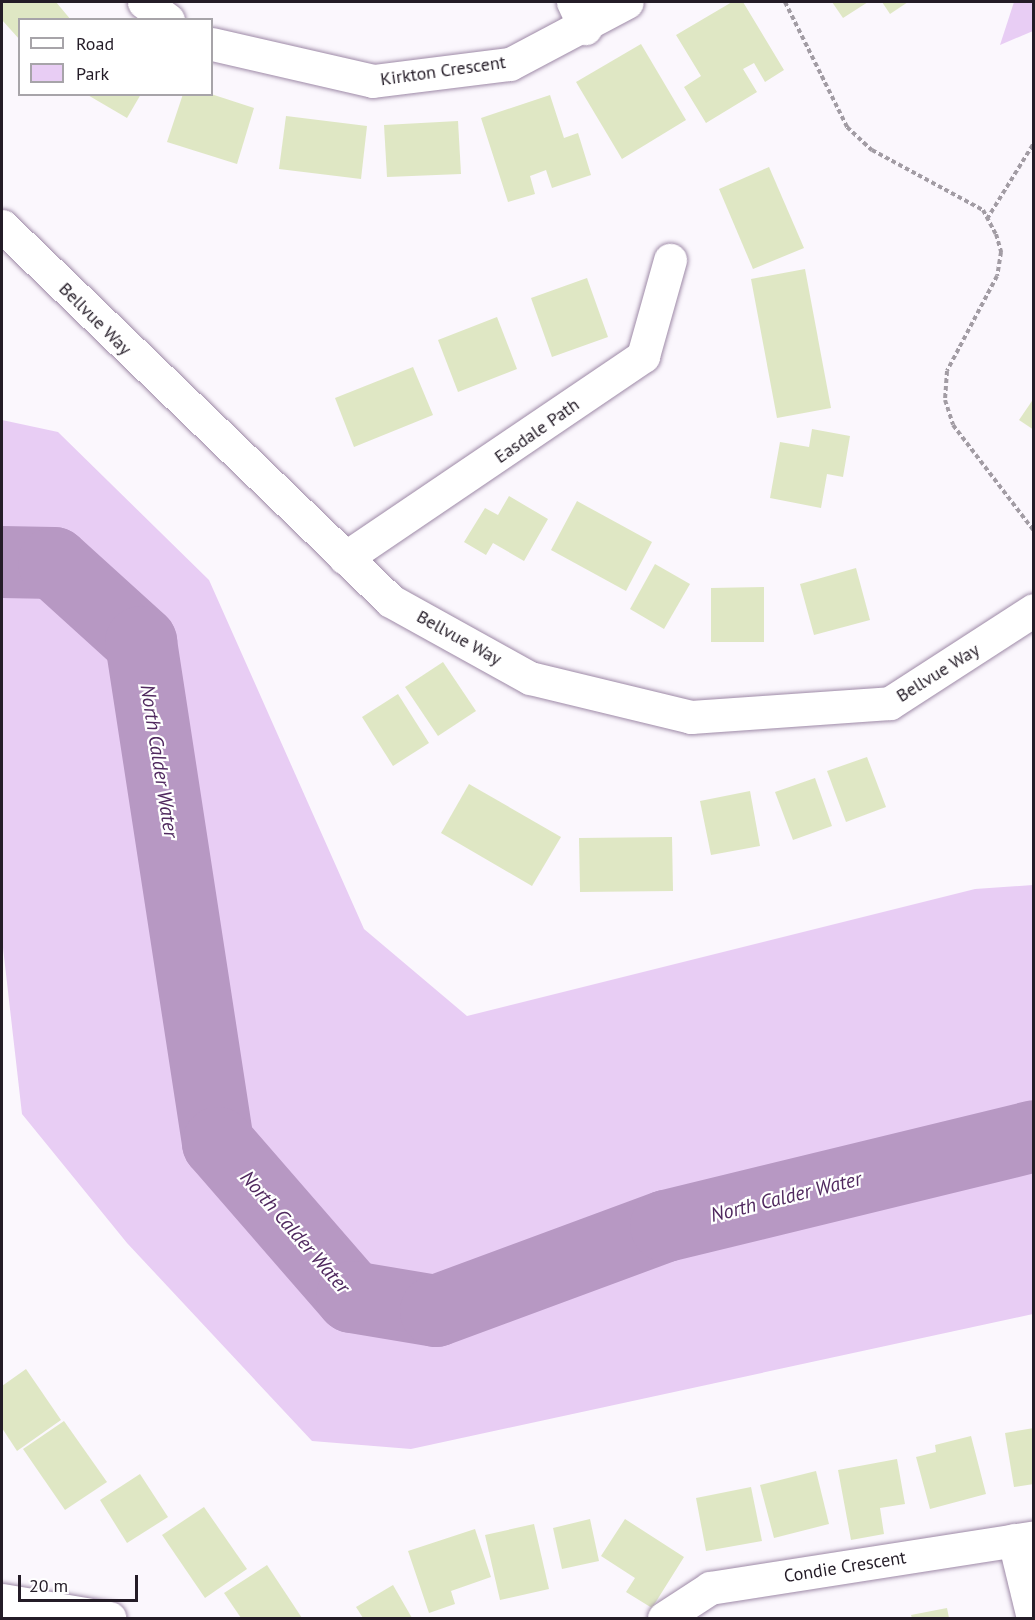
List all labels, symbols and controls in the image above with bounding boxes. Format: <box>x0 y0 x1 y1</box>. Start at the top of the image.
legend <box>18 18 213 96</box>
text: Road <box>76 32 114 55</box>
street label: Kirkton Crescent <box>379 52 507 90</box>
text: Park <box>76 62 109 85</box>
street label: Bellvue Way <box>54 278 136 360</box>
street label: Easdale Path <box>491 394 583 468</box>
street label: Bellvue Way <box>413 606 505 670</box>
street label: Bellvue Way <box>892 639 984 707</box>
water label: North Calder Water <box>135 683 183 839</box>
water label: North Calder Water <box>235 1166 355 1298</box>
water label: North Calder Water <box>708 1167 864 1227</box>
street label: Condie Crescent <box>782 1547 908 1587</box>
scale bar <box>21 1563 141 1601</box>
text: 20 m <box>29 1574 68 1597</box>

